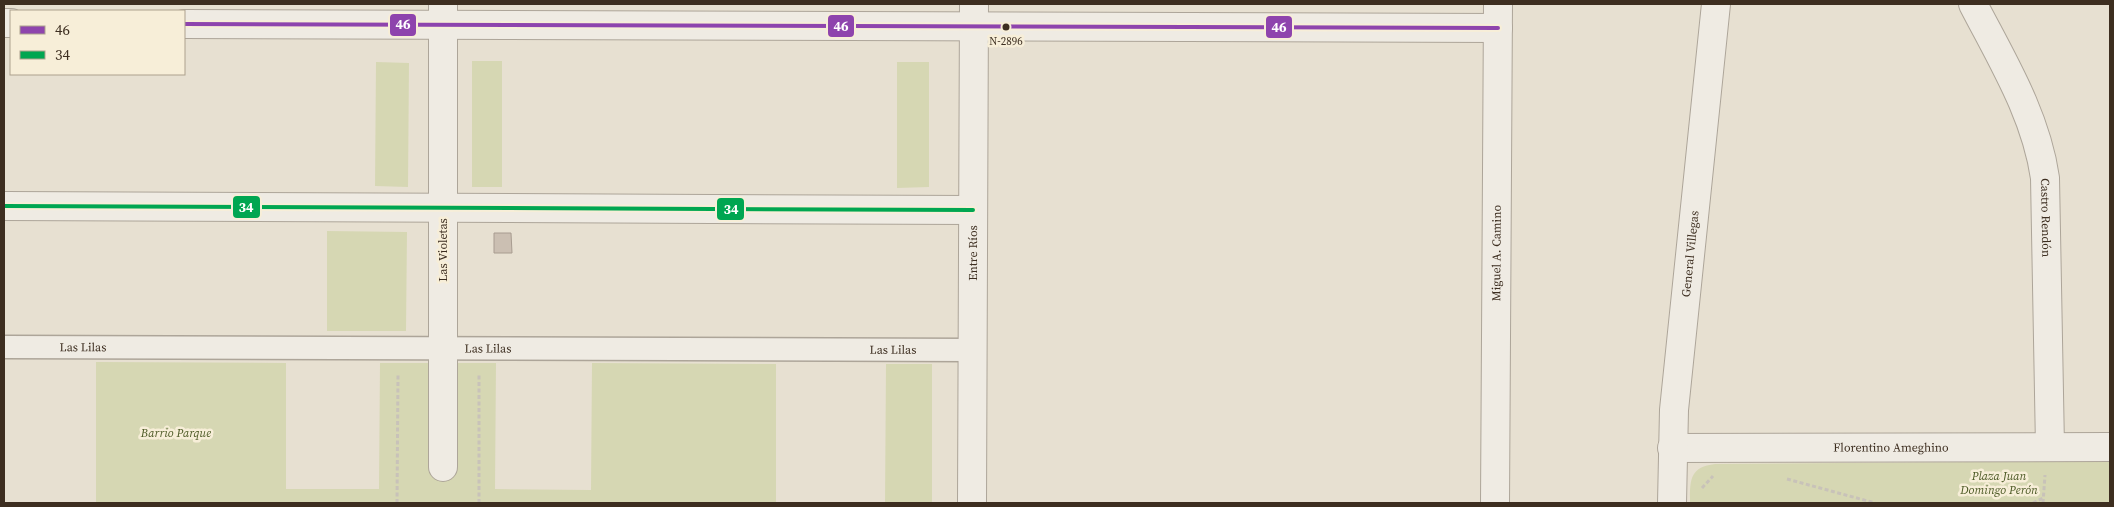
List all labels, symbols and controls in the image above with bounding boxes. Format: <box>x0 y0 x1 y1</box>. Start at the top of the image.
legend <box>10 10 185 75</box>
line badge: 46 <box>389 13 417 37</box>
text: 46 <box>395 14 411 34</box>
line badge: 46 <box>827 14 855 38</box>
line badge: 46 <box>1265 15 1293 39</box>
text: 46 <box>833 16 849 36</box>
text: 46 <box>1271 17 1287 37</box>
text: 46 <box>55 19 70 40</box>
marker: N-2896 <box>1001 22 1011 32</box>
place label: N-2896 <box>989 34 1023 49</box>
text: 34 <box>55 44 71 65</box>
street label: Castro Rendón <box>2037 178 2054 257</box>
line badge: 34 <box>232 195 261 219</box>
text: 34 <box>238 197 254 217</box>
line badge: 34 <box>716 197 745 221</box>
text: 34 <box>723 199 739 219</box>
street label: Miguel A. Camino <box>1488 204 1505 301</box>
street label: General Villegas <box>1678 210 1703 298</box>
street label: Las Violetas <box>435 218 451 282</box>
street label: Entre Ríos <box>965 225 981 281</box>
street label: Las Lilas <box>60 339 106 355</box>
street label: Las Lilas <box>465 340 511 357</box>
street label: Las Lilas <box>870 342 916 358</box>
park label: Barrio Parque <box>140 425 211 441</box>
street label: Florentino Ameghino <box>1833 439 1949 456</box>
park label: Plaza Juan Domingo Perón <box>1959 468 2038 498</box>

